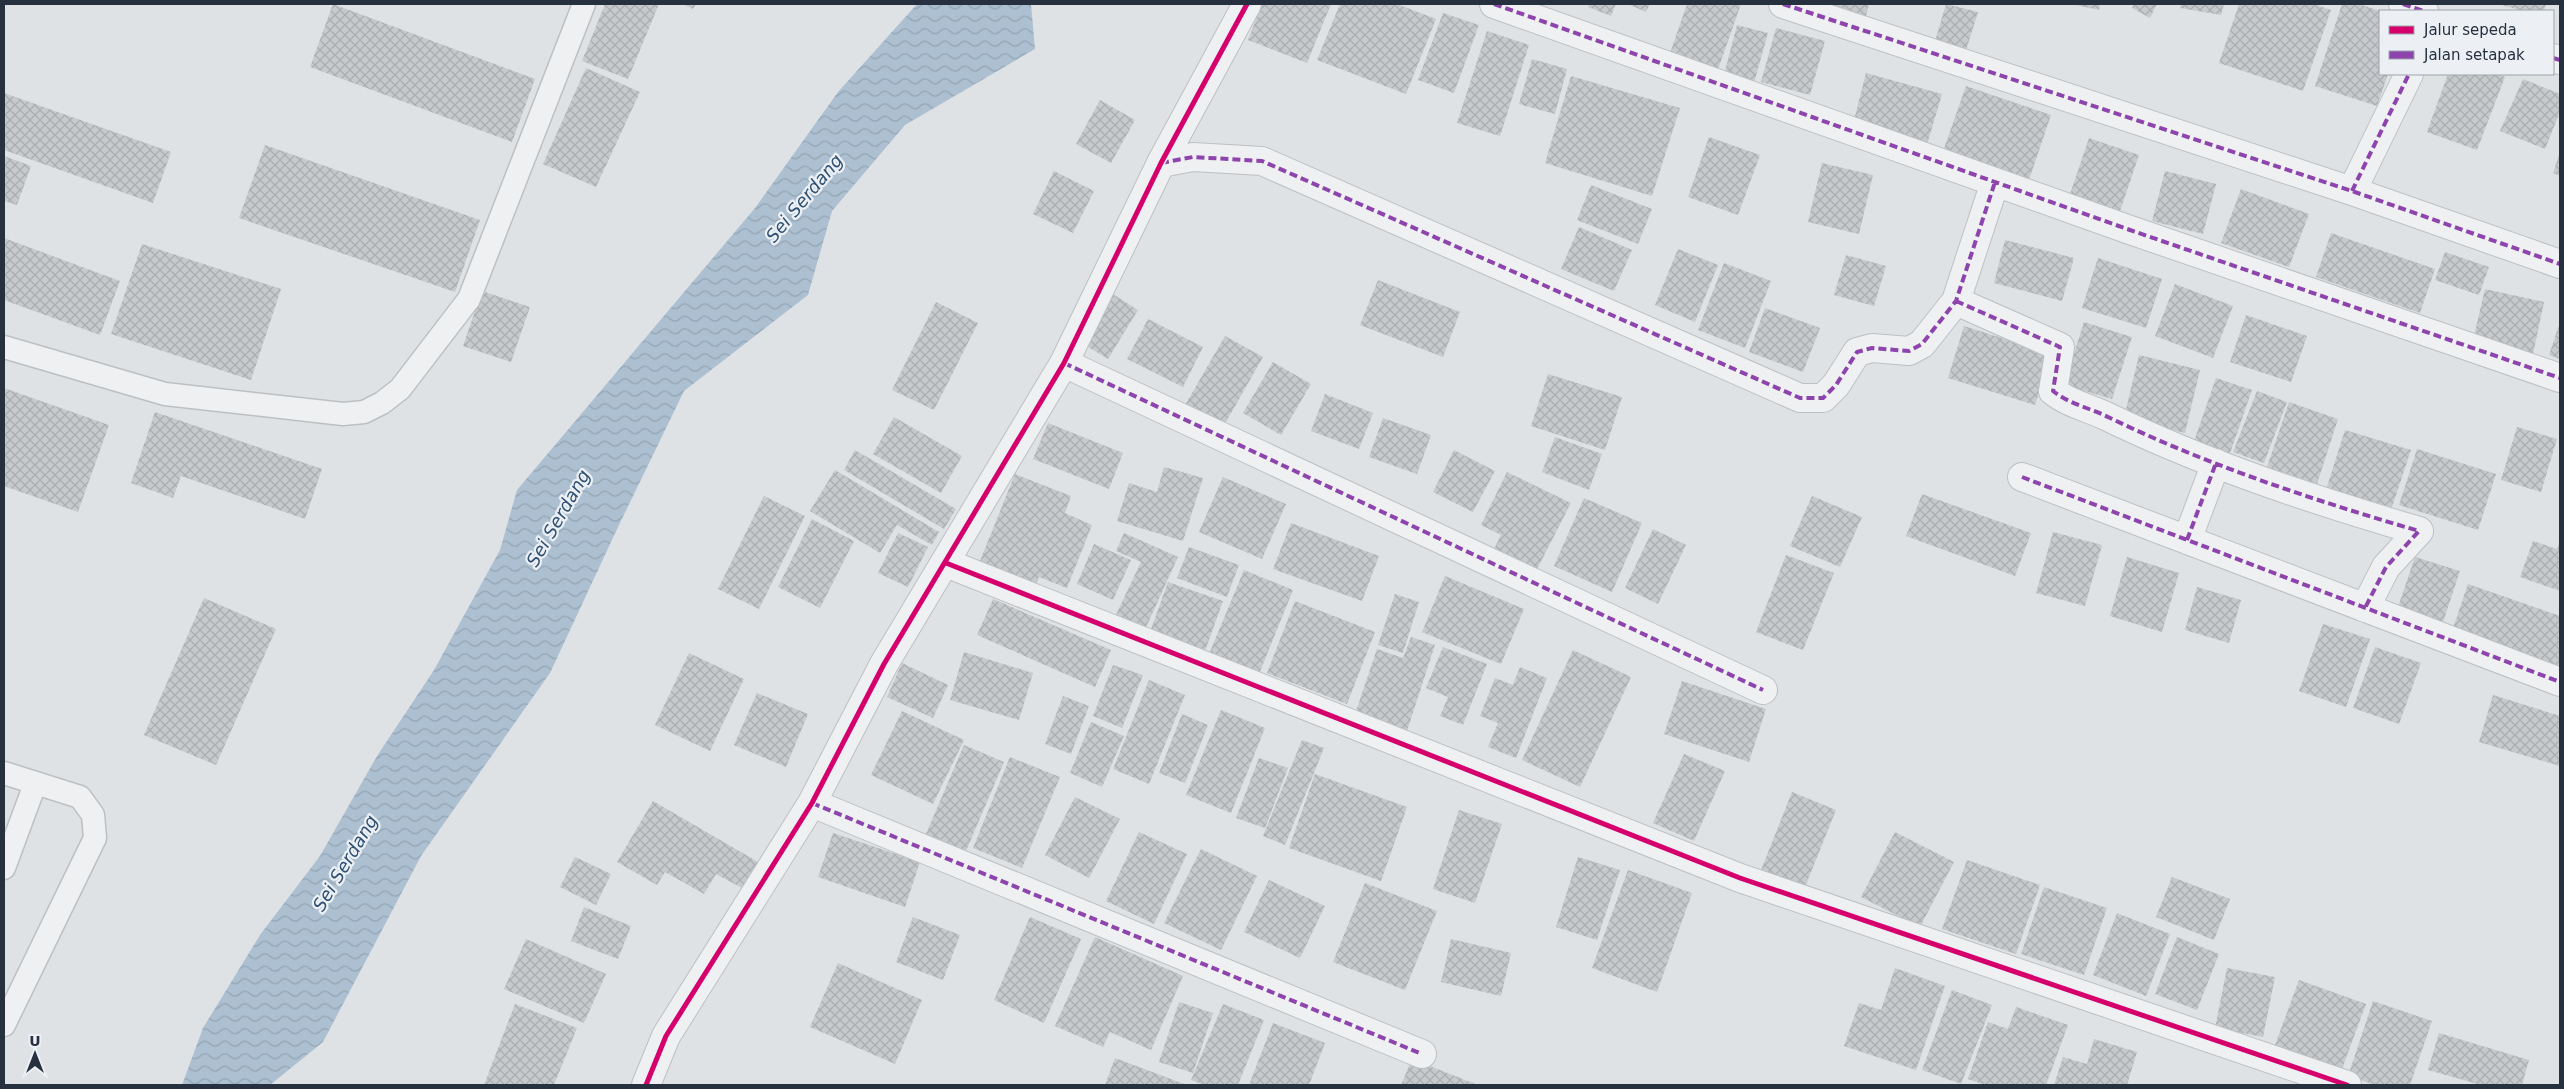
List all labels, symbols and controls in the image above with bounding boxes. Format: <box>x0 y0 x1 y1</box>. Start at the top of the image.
legend <box>2379 10 2554 75</box>
text: Jalur sepeda <box>2423 21 2517 39</box>
text: Jalan setapak <box>2423 46 2525 64</box>
water label: Sei Serdang <box>761 150 847 246</box>
water label: Sei Serdang <box>522 466 594 570</box>
water label: Sei Serdang <box>308 811 382 915</box>
north arrow <box>10 1029 60 1079</box>
text: U <box>29 1033 41 1049</box>

